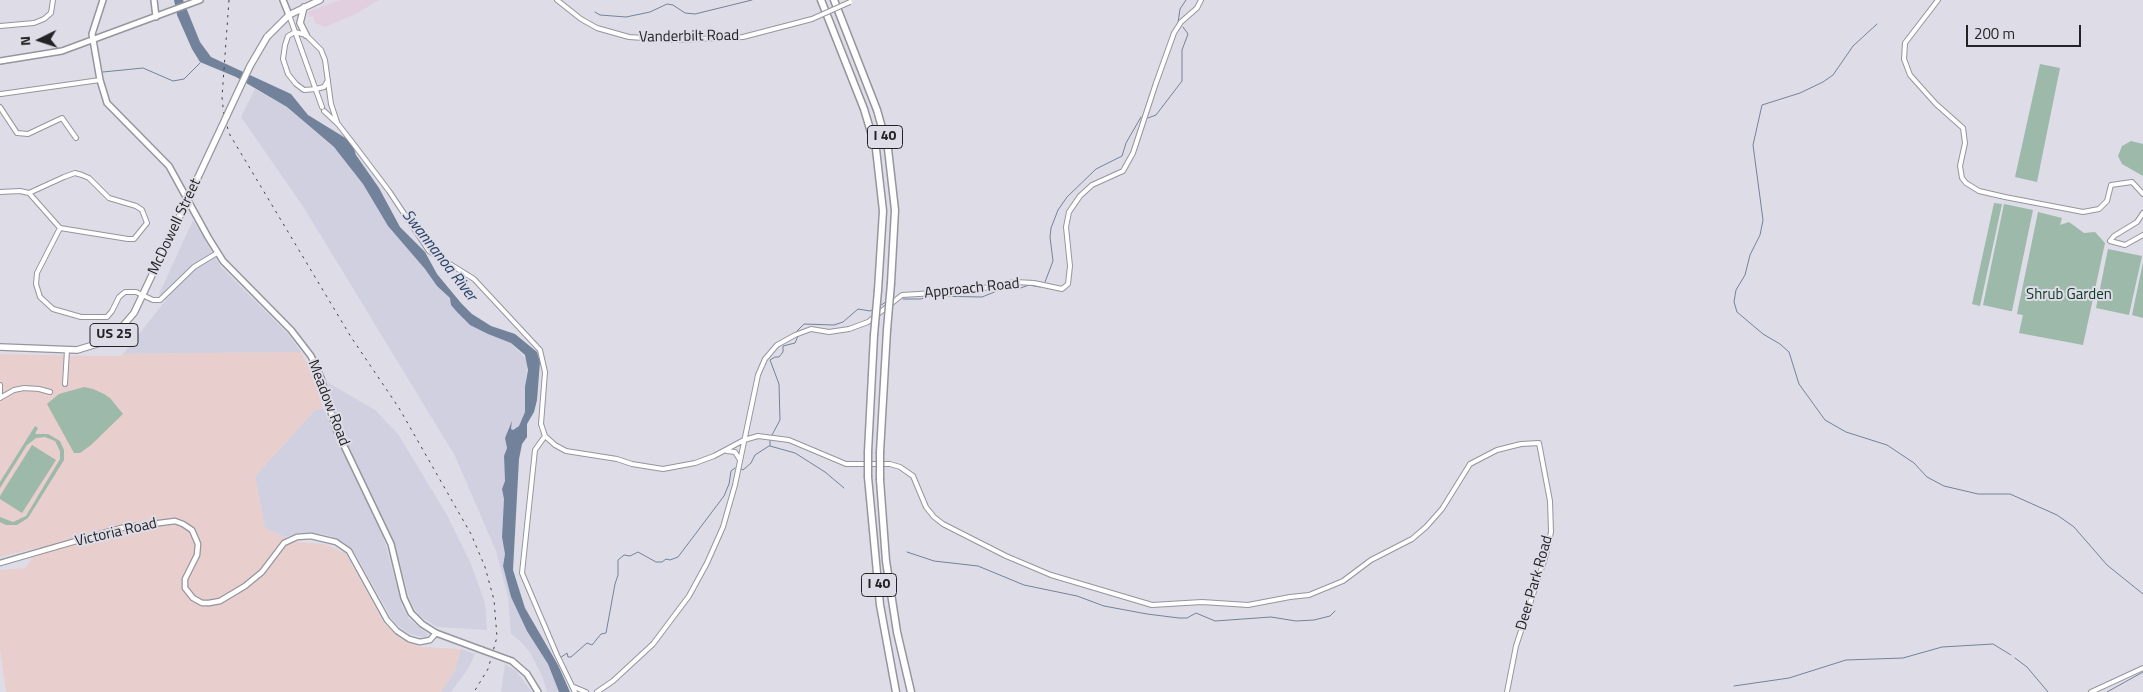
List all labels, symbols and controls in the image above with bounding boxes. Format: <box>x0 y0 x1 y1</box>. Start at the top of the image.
north arrow <box>15 15 65 65</box>
scale bar <box>1968 15 2083 47</box>
text: 200 m <box>1974 22 2015 45</box>
street label: Vanderbilt Road <box>639 27 739 47</box>
text: N <box>14 36 35 47</box>
road number: I 40 <box>868 125 902 148</box>
street label: McDowell Street <box>145 176 205 278</box>
water label: Swannanoa River <box>397 207 481 305</box>
street label: Approach Road <box>924 275 1020 303</box>
park label: Shrub Garden <box>2026 286 2112 304</box>
road number: US 25 <box>90 324 138 346</box>
street label: Meadow Road <box>303 357 353 449</box>
street label: Victoria Road <box>73 515 159 551</box>
street label: Deer Park Road <box>1513 534 1557 632</box>
road number: I 40 <box>862 574 896 596</box>

